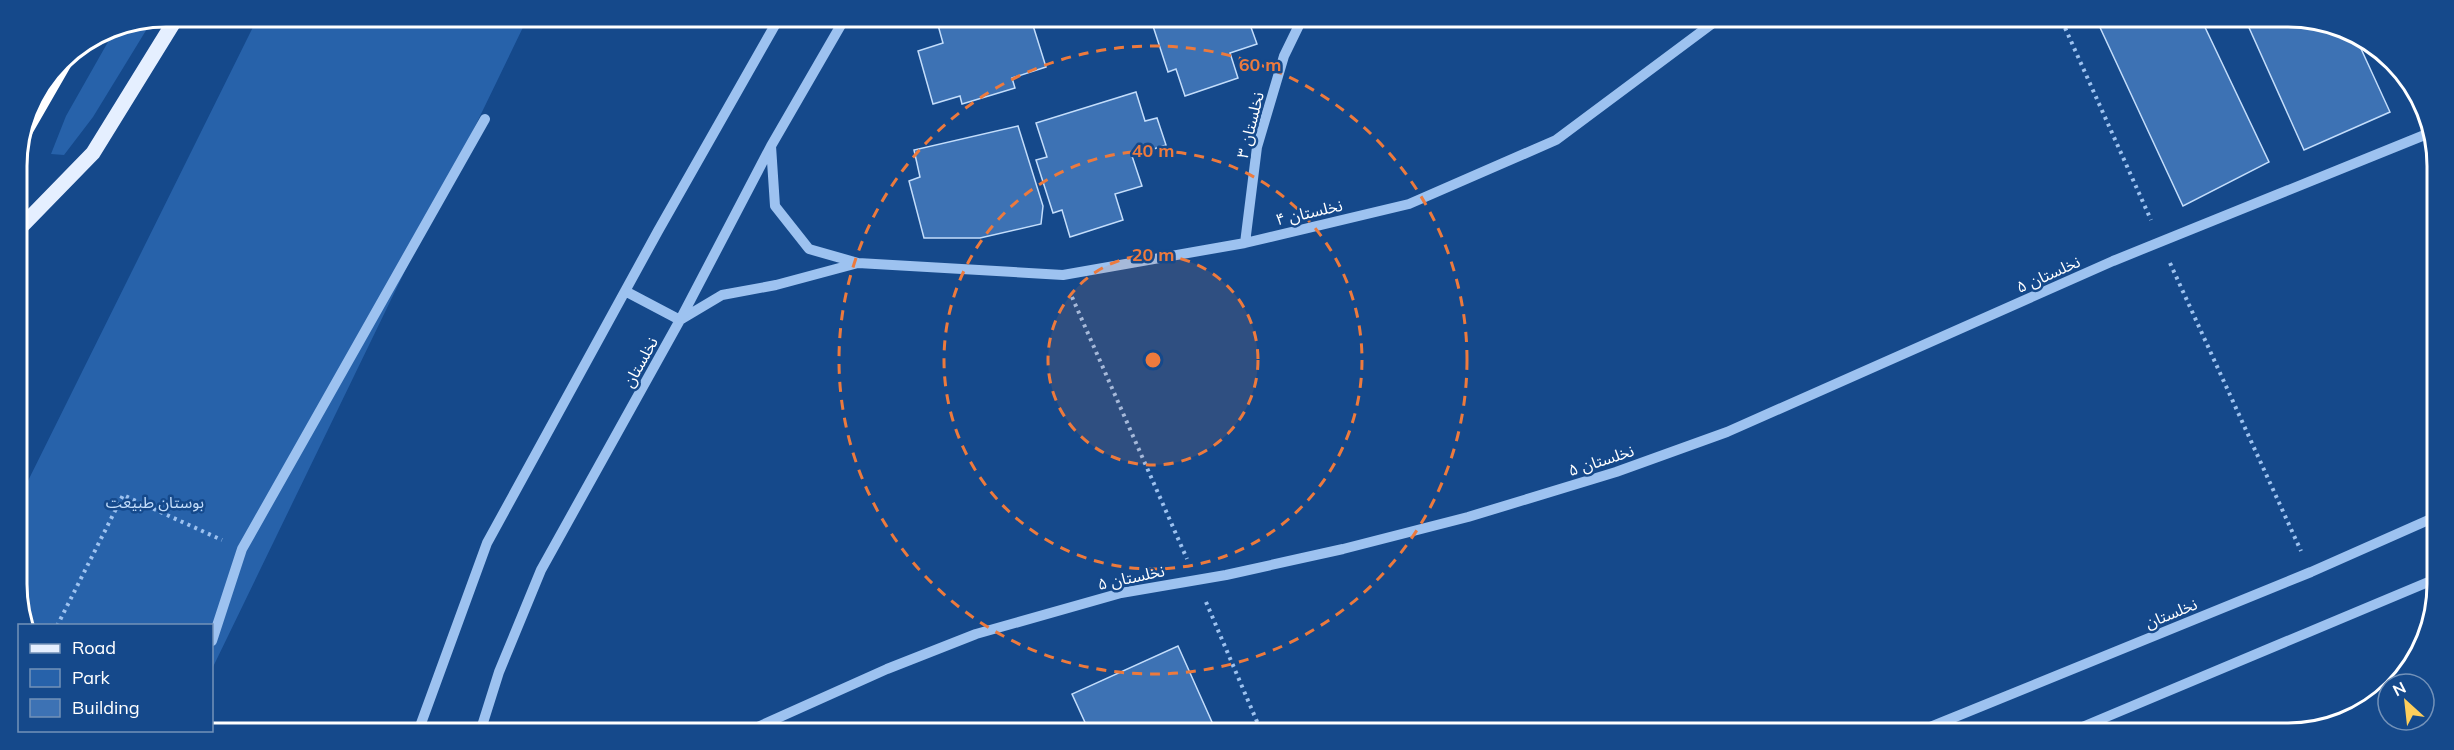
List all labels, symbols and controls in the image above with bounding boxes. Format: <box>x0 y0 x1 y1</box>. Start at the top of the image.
text: 60 m <box>1239 53 1281 76</box>
street label: نخلستان ۳ <box>1232 90 1268 160</box>
text: 40 m <box>1132 139 1174 162</box>
street label: نخلستان ۴ <box>1274 195 1344 229</box>
text: 20 m <box>1132 243 1174 266</box>
street label: نخلستان ۵ <box>2013 251 2083 297</box>
street label: نخلستان <box>618 333 662 391</box>
centre of rings <box>1143 350 1163 370</box>
street label: نخلستان ۵ <box>1566 440 1636 480</box>
park label: بوستان طبیعت <box>106 492 204 512</box>
street label: نخلستان ۵ <box>1096 560 1166 594</box>
street label: نخلستان <box>2142 594 2200 632</box>
legend <box>18 624 213 732</box>
text: Road <box>72 636 116 659</box>
text: Park <box>72 666 111 689</box>
north arrow <box>2376 672 2436 732</box>
text: N <box>2389 677 2409 700</box>
text: Building <box>72 696 140 719</box>

